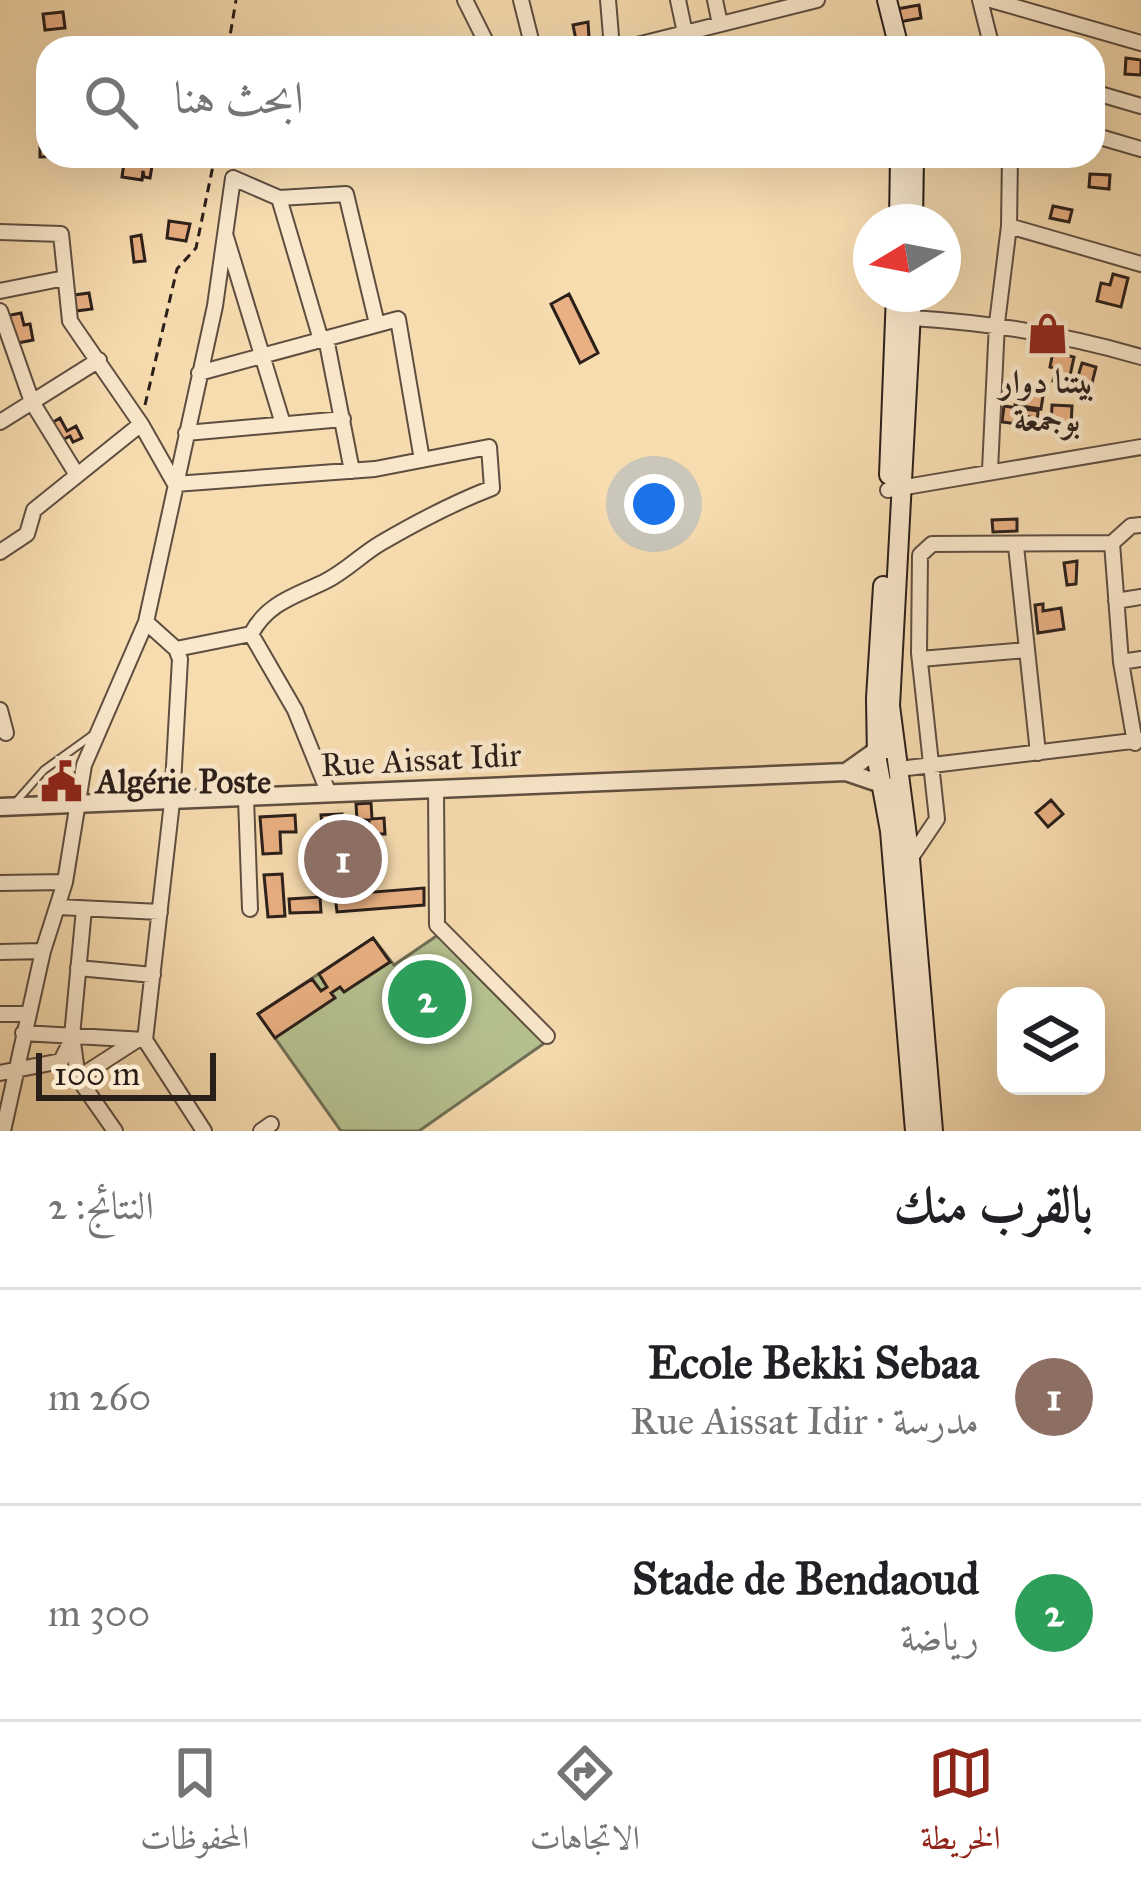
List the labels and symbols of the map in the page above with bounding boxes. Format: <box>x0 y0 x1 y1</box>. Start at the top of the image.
north arrow <box>853 204 961 312</box>
shop icon: بيتنا دوار بوجمعة <box>1024 311 1070 357</box>
place label: بيتنا دوار بوجمعة <box>996 362 1094 441</box>
your location <box>624 474 684 534</box>
street label: Rue Aissat Idir <box>320 735 523 785</box>
public building icon: Algérie Poste <box>39 759 85 805</box>
place label: Algérie Poste <box>94 762 271 802</box>
pin: 1 <box>304 814 382 904</box>
pin: 2 <box>388 954 466 1044</box>
scale bar <box>36 1047 216 1100</box>

